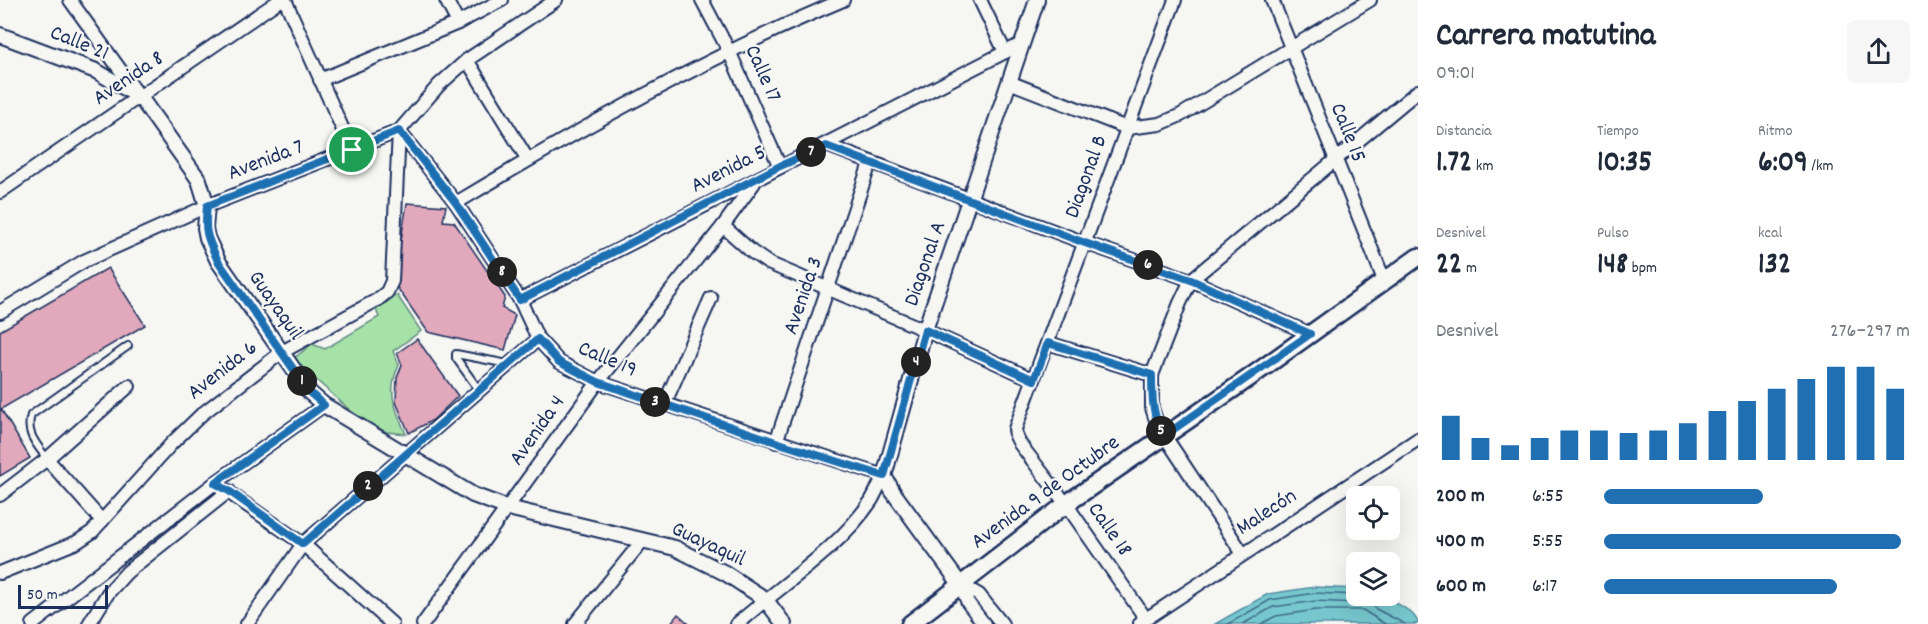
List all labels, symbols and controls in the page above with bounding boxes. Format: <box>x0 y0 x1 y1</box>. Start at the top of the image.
text: Carrera matutina <box>1436 14 1656 61</box>
street label: Calle 21 <box>45 18 113 70</box>
button: share <box>1847 20 1910 83</box>
street label: Calle 17 <box>736 40 788 108</box>
street label: Avenida 8 <box>87 44 171 114</box>
text: 09:01 <box>1436 60 1475 88</box>
street label: Calle 15 <box>1321 99 1373 167</box>
text: Distancia <box>1436 120 1492 143</box>
text: Tiempo <box>1597 120 1639 143</box>
text: Ritmo <box>1758 120 1793 143</box>
pin <box>326 124 377 175</box>
street label: Diagonal B <box>1058 131 1116 223</box>
street label: Avenida 7 <box>223 132 309 190</box>
icon: arrive <box>335 133 368 166</box>
pin: 7 <box>796 137 826 167</box>
street label: Avenida 5 <box>686 138 772 202</box>
text: 7 <box>808 140 814 163</box>
text: 1.72 <box>1436 143 1472 186</box>
text: 10:35 <box>1597 143 1652 186</box>
text: 6:09 <box>1758 143 1808 186</box>
text: km <box>1472 155 1493 178</box>
text: /km <box>1808 155 1834 178</box>
street label: Diagonal A <box>897 217 955 311</box>
text: Desnivel <box>1436 222 1486 245</box>
text: Pulso <box>1597 222 1629 245</box>
text: kcal <box>1758 222 1782 245</box>
text: 22 <box>1436 245 1462 288</box>
text: 148 <box>1597 245 1628 288</box>
text: 132 <box>1758 245 1791 288</box>
pin: 6 <box>1133 250 1163 280</box>
street label: Avenida 3 <box>776 253 832 339</box>
text: 6 <box>1144 253 1152 276</box>
pin: 8 <box>487 257 517 287</box>
text: m <box>1462 257 1477 280</box>
text: bpm <box>1628 257 1657 280</box>
text: 8 <box>499 260 505 283</box>
street label: Guayaquil <box>240 265 310 347</box>
text: Desnivel <box>1436 318 1498 346</box>
text: 276–297 m <box>1830 318 1910 346</box>
street label: Avenida 6 <box>181 334 265 408</box>
street label: Calle 19 <box>573 334 641 386</box>
pin: 4 <box>901 347 931 377</box>
text: 4 <box>913 350 919 373</box>
pin: 1 <box>287 366 317 396</box>
text: 1 <box>300 369 304 392</box>
pin: 3 <box>640 387 670 417</box>
street label: Avenida 4 <box>502 389 574 473</box>
text: 3 <box>651 390 659 413</box>
pin: 5 <box>1146 416 1176 446</box>
text: 5 <box>1157 419 1165 442</box>
street label: Avenida 9 de Octubre <box>965 428 1127 558</box>
pin: 2 <box>353 471 383 501</box>
text: 2 <box>365 474 372 497</box>
street label: Malecón <box>1230 482 1304 544</box>
text: 200 m <box>1436 483 1485 511</box>
text: 6:55 <box>1532 483 1564 511</box>
map controls <box>1346 486 1400 606</box>
button: locate <box>1346 486 1400 540</box>
street label: Calle 18 <box>1079 497 1139 563</box>
street label: Guayaquil <box>666 514 750 576</box>
text: 400 m <box>1436 528 1484 556</box>
text: 5:55 <box>1532 528 1563 556</box>
button: layers <box>1346 552 1400 606</box>
text: 600 m <box>1436 573 1486 601</box>
text: 6:17 <box>1532 573 1557 601</box>
scale bar <box>18 582 108 610</box>
text: 50 m <box>27 584 58 607</box>

